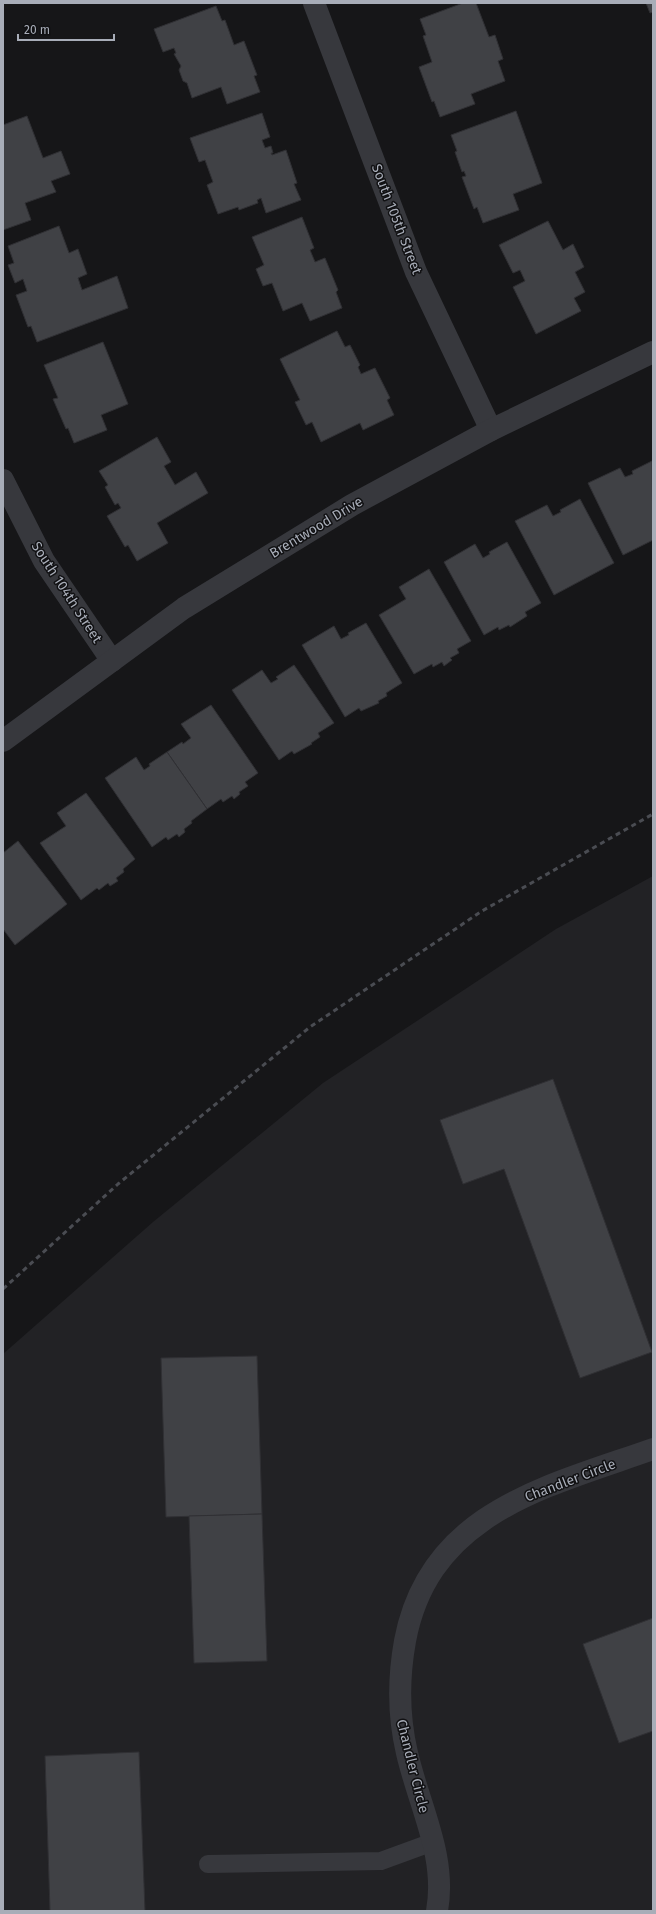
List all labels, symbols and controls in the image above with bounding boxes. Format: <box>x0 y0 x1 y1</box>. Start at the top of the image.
scale bar <box>18 16 114 42</box>
text: 20 m <box>24 23 50 37</box>
street label: South 105th Street <box>368 162 426 278</box>
street label: Brentwood Drive <box>267 493 366 562</box>
street label: South 104th Street <box>28 538 106 647</box>
street label: Chandler Circle <box>522 1455 618 1506</box>
street label: Chandler Circle <box>393 1717 432 1815</box>

